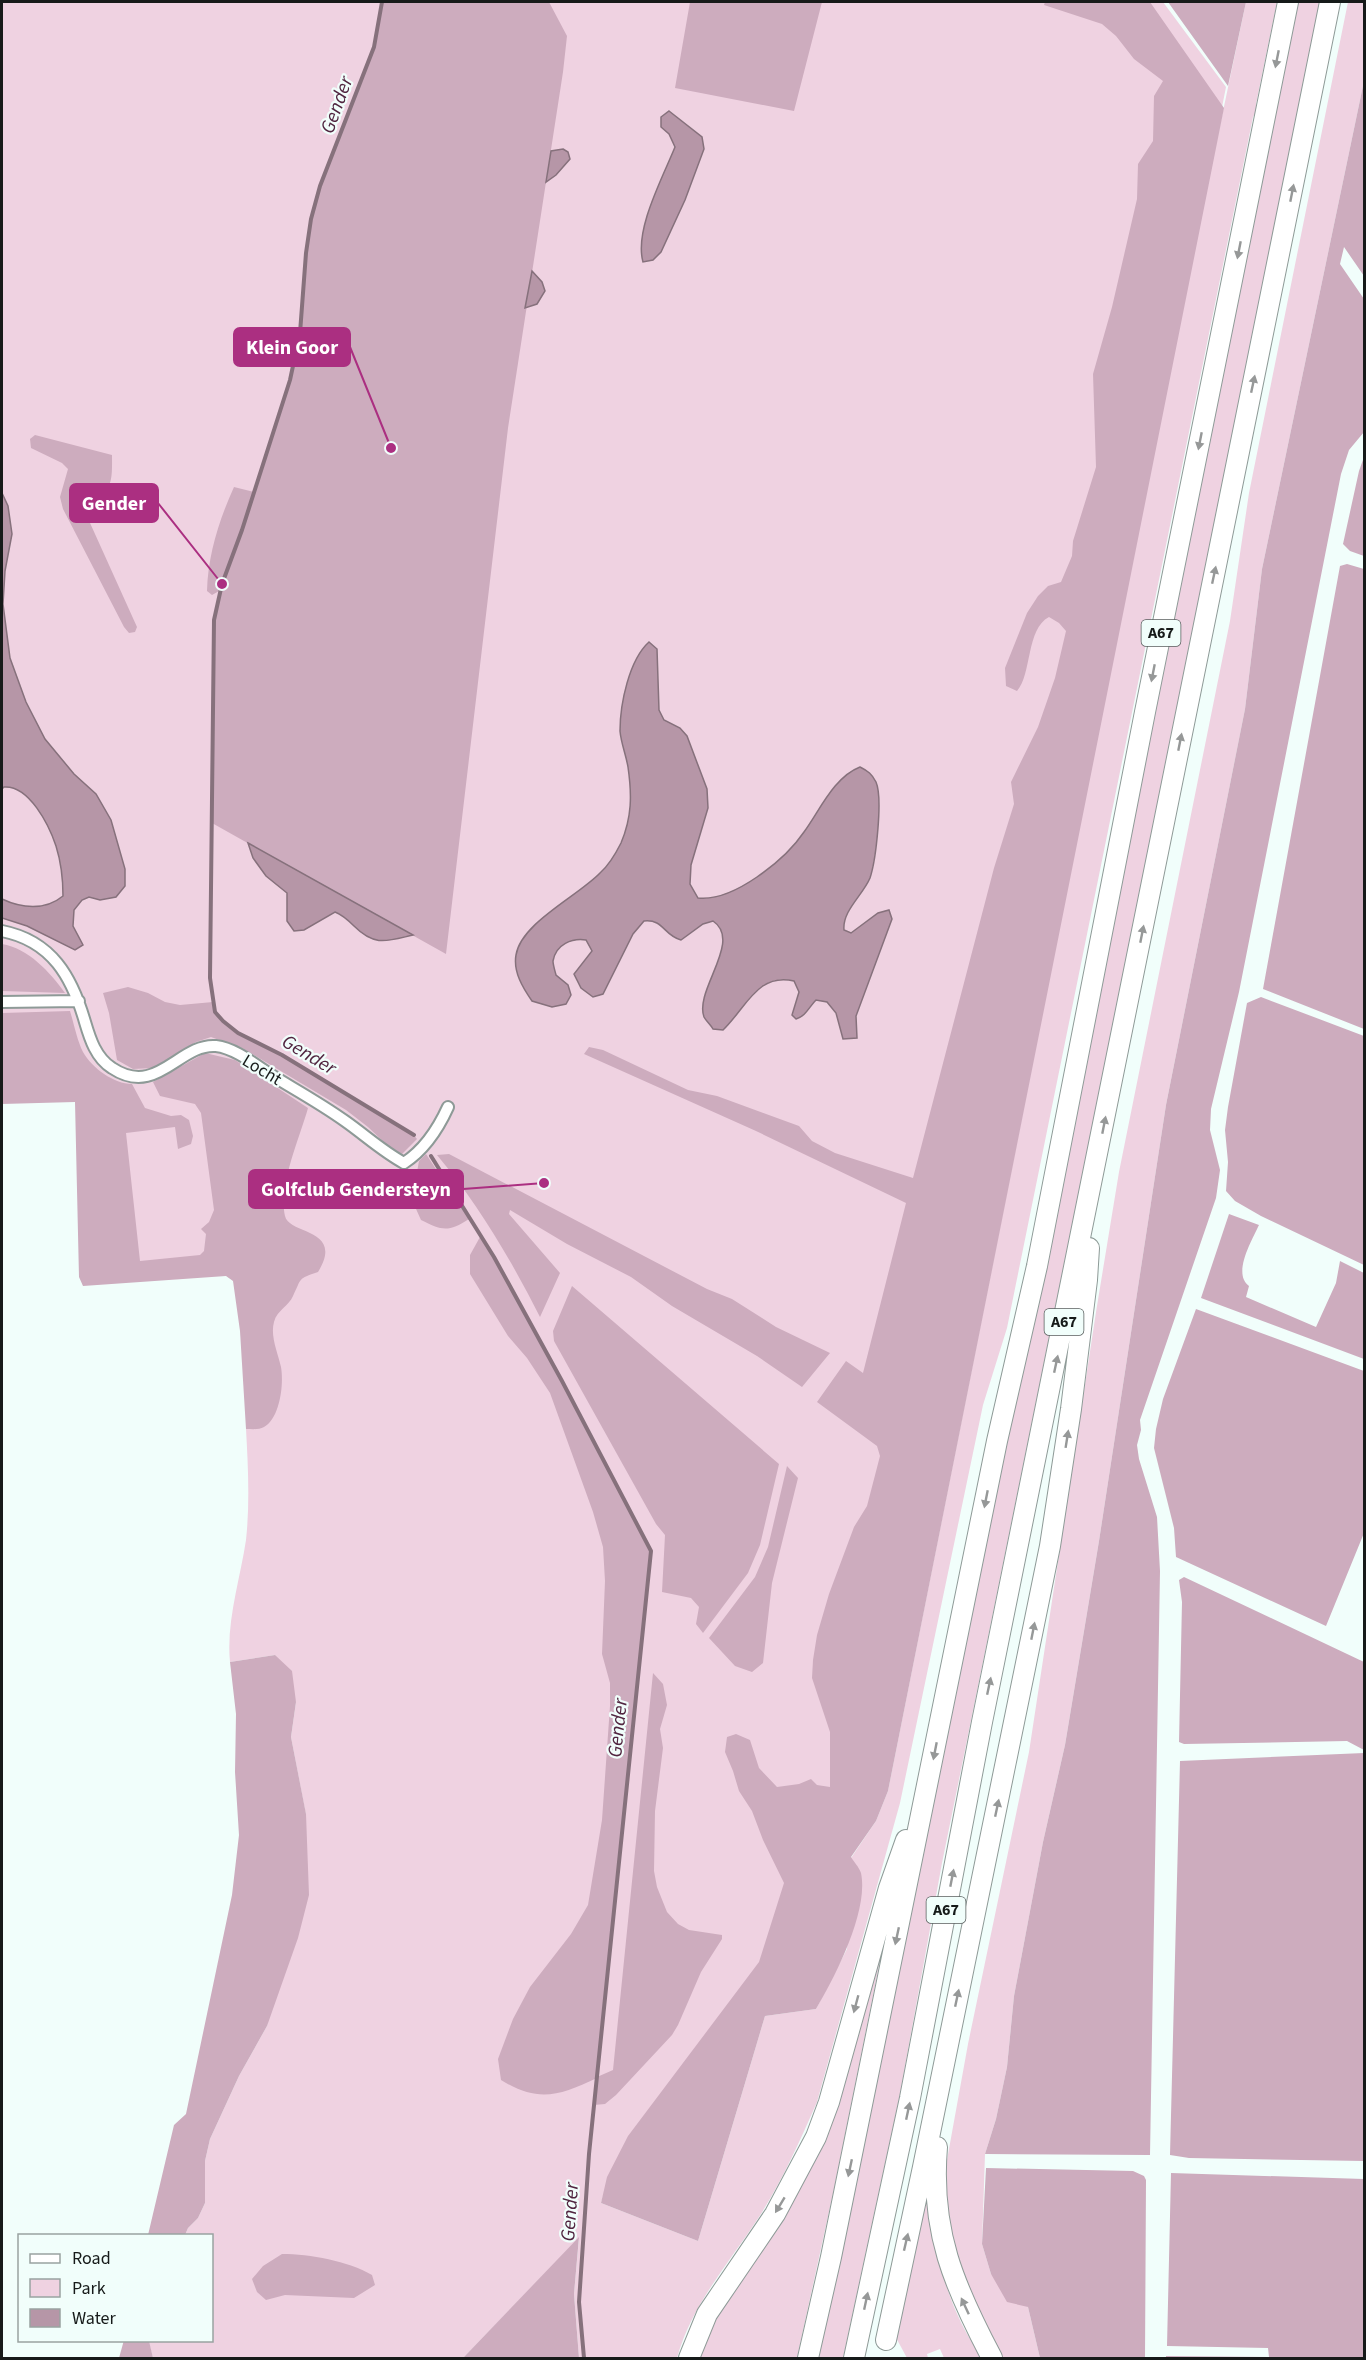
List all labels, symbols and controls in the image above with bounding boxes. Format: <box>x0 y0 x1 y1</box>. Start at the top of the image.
one-way arrow <box>1272 50 1281 69</box>
water label: Gender <box>314 71 361 138</box>
one-way arrow <box>1288 183 1297 202</box>
one-way arrow <box>1234 241 1243 260</box>
callout: Klein Goor <box>234 328 350 366</box>
text: Klein Goor <box>246 334 338 362</box>
one-way arrow <box>1249 374 1258 393</box>
one-way arrow <box>1195 432 1204 451</box>
callout: Gender <box>70 484 158 522</box>
text: Gender <box>82 490 146 518</box>
one-way arrow <box>1210 565 1219 584</box>
road number: A67 <box>1142 620 1180 646</box>
one-way arrow <box>1148 664 1157 683</box>
one-way arrow <box>1176 733 1185 752</box>
one-way arrow <box>1138 924 1147 943</box>
water label: Gender <box>277 1028 342 1083</box>
street label: Locht <box>237 1048 287 1092</box>
one-way arrow <box>1100 1115 1109 1134</box>
callout: Golfclub Gendersteyn <box>249 1170 463 1208</box>
text: Golfclub Gendersteyn <box>261 1176 451 1204</box>
road number: A67 <box>1044 1309 1084 1335</box>
one-way arrow <box>1052 1354 1061 1373</box>
one-way arrow <box>1062 1429 1071 1448</box>
one-way arrow <box>981 1489 990 1508</box>
one-way arrow <box>1029 1621 1038 1640</box>
one-way arrow <box>985 1677 994 1696</box>
water label: Gender <box>601 1696 635 1759</box>
one-way arrow <box>930 1742 939 1761</box>
one-way arrow <box>993 1798 1002 1817</box>
one-way arrow <box>948 1868 957 1887</box>
road number: A67 <box>926 1897 966 1923</box>
one-way arrow <box>892 1927 901 1946</box>
one-way arrow <box>953 1989 962 2008</box>
one-way arrow <box>851 1996 860 2014</box>
one-way arrow <box>903 2101 913 2120</box>
one-way arrow <box>844 2159 854 2177</box>
water label: Gender <box>554 2180 586 2242</box>
one-way arrow <box>774 2197 785 2213</box>
one-way arrow <box>902 2233 912 2251</box>
legend <box>18 2234 213 2342</box>
text: Road <box>72 2246 111 2271</box>
text: Park <box>72 2276 106 2301</box>
one-way arrow <box>862 2292 872 2311</box>
one-way arrow <box>961 2298 970 2315</box>
text: Water <box>72 2306 116 2331</box>

